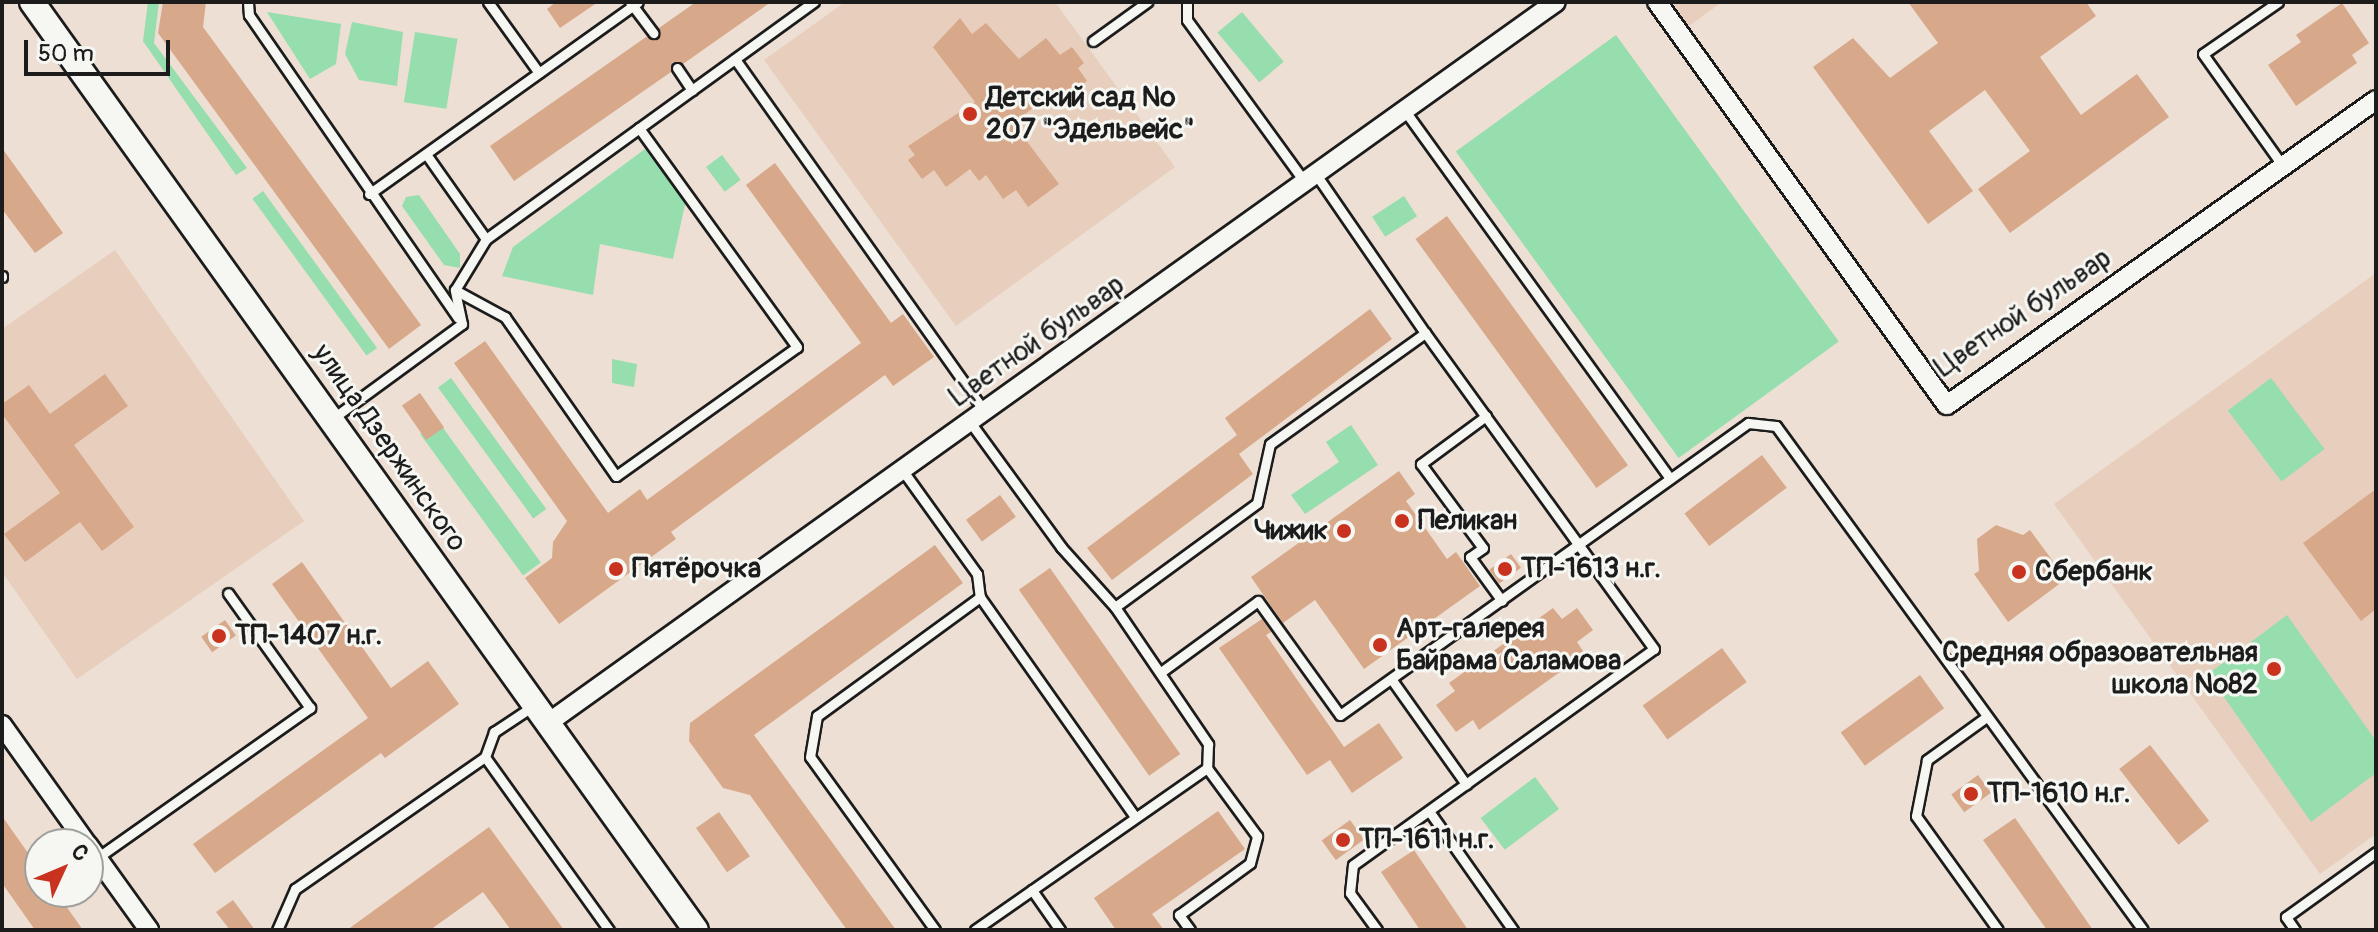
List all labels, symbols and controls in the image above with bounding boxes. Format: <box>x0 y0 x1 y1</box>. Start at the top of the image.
scale bar <box>28 24 174 74</box>
text: 50 m <box>38 39 94 68</box>
place label: Детский сад № 207 "Эдельвейс" <box>986 81 1195 147</box>
marker: Детский сад № 207 "Эдельвейс" <box>961 105 979 123</box>
street label: Цветной бульвар <box>1928 242 2118 384</box>
street label: Цветной бульвар <box>943 268 1131 414</box>
street label: улица Дзержинского <box>305 338 473 558</box>
place label: Пеликан <box>1418 504 1517 538</box>
marker: Пеликан <box>1393 512 1411 530</box>
place label: Чижик <box>1254 514 1328 548</box>
marker: Чижик <box>1335 522 1353 540</box>
place label: Пятёрочка <box>632 552 761 586</box>
place label: ТП-1613 н.г. <box>1521 552 1661 586</box>
place label: Сбербанк <box>2035 555 2153 589</box>
marker: Пятёрочка <box>607 560 625 578</box>
marker: ТП-1613 н.г. <box>1496 560 1514 578</box>
marker: Сбербанк <box>2010 563 2028 581</box>
place label: Арт-галерея Байрама Саламова <box>1396 612 1621 678</box>
place label: ТП-1407 н.г. <box>235 619 382 653</box>
marker: ТП-1407 н.г. <box>210 627 228 645</box>
marker: Арт-галерея Байрама Саламова <box>1371 636 1389 654</box>
place label: Средняя образовательная школа №82 <box>1942 636 2258 702</box>
marker: Средняя образовательная школа №82 <box>2265 660 2283 678</box>
place label: ТП-1610 н.г. <box>1987 777 2130 811</box>
marker: ТП-1610 н.г. <box>1962 785 1980 803</box>
place label: ТП-1611 н.г. <box>1359 823 1494 857</box>
north arrow <box>24 828 104 908</box>
marker: ТП-1611 н.г. <box>1334 831 1352 849</box>
text: С <box>65 838 95 867</box>

